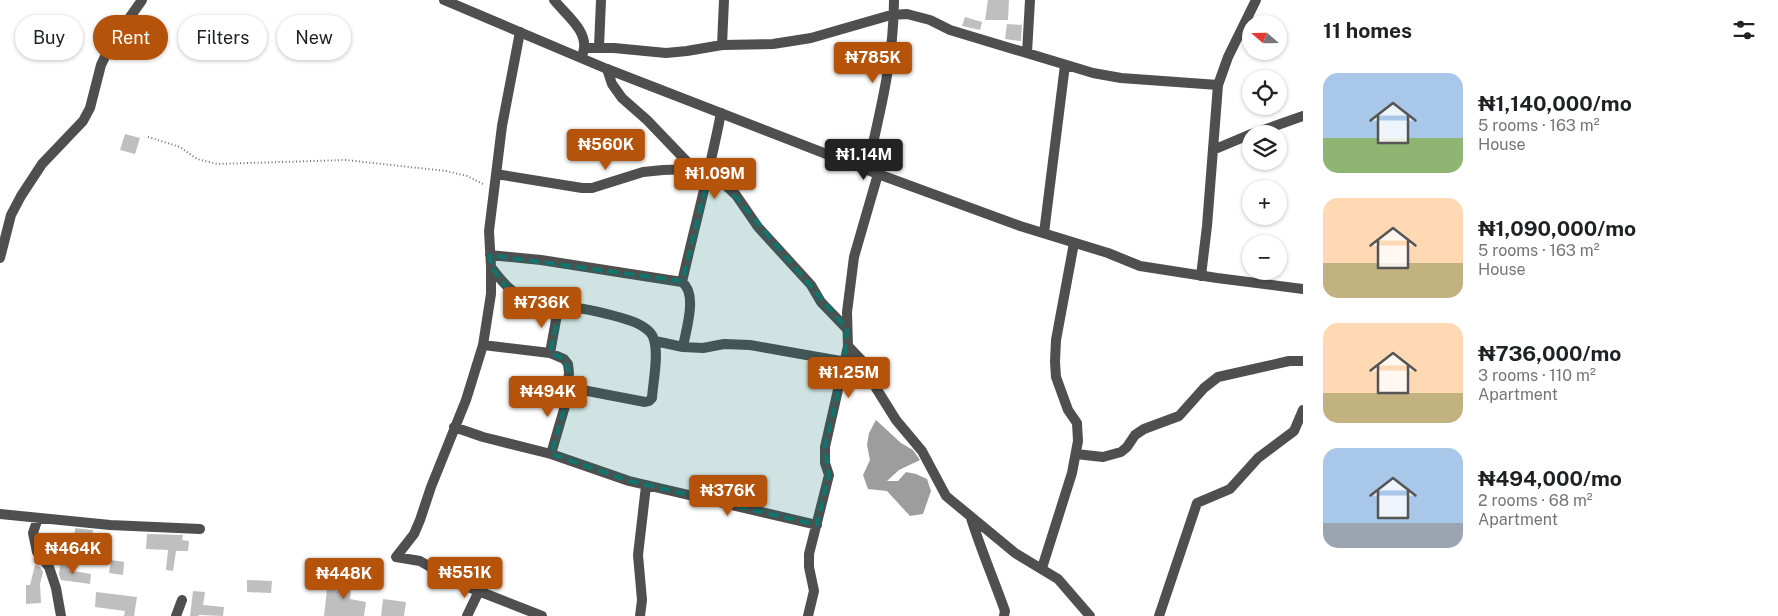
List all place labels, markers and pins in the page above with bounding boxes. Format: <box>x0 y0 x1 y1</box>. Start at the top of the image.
pin: ₦785K <box>838 42 908 84</box>
pin: ₦560K <box>571 128 641 171</box>
pin: ₦1.14M <box>823 138 905 181</box>
pin: ₦1.09M <box>674 158 756 200</box>
pin: ₦736K <box>507 286 577 329</box>
pin: ₦1.25M <box>808 356 890 399</box>
pin: ₦494K <box>513 376 583 418</box>
pin: ₦376K <box>693 474 763 517</box>
pin: ₦464K <box>38 532 108 575</box>
pin: ₦551K <box>430 556 500 599</box>
pin: ₦448K <box>309 558 379 600</box>

